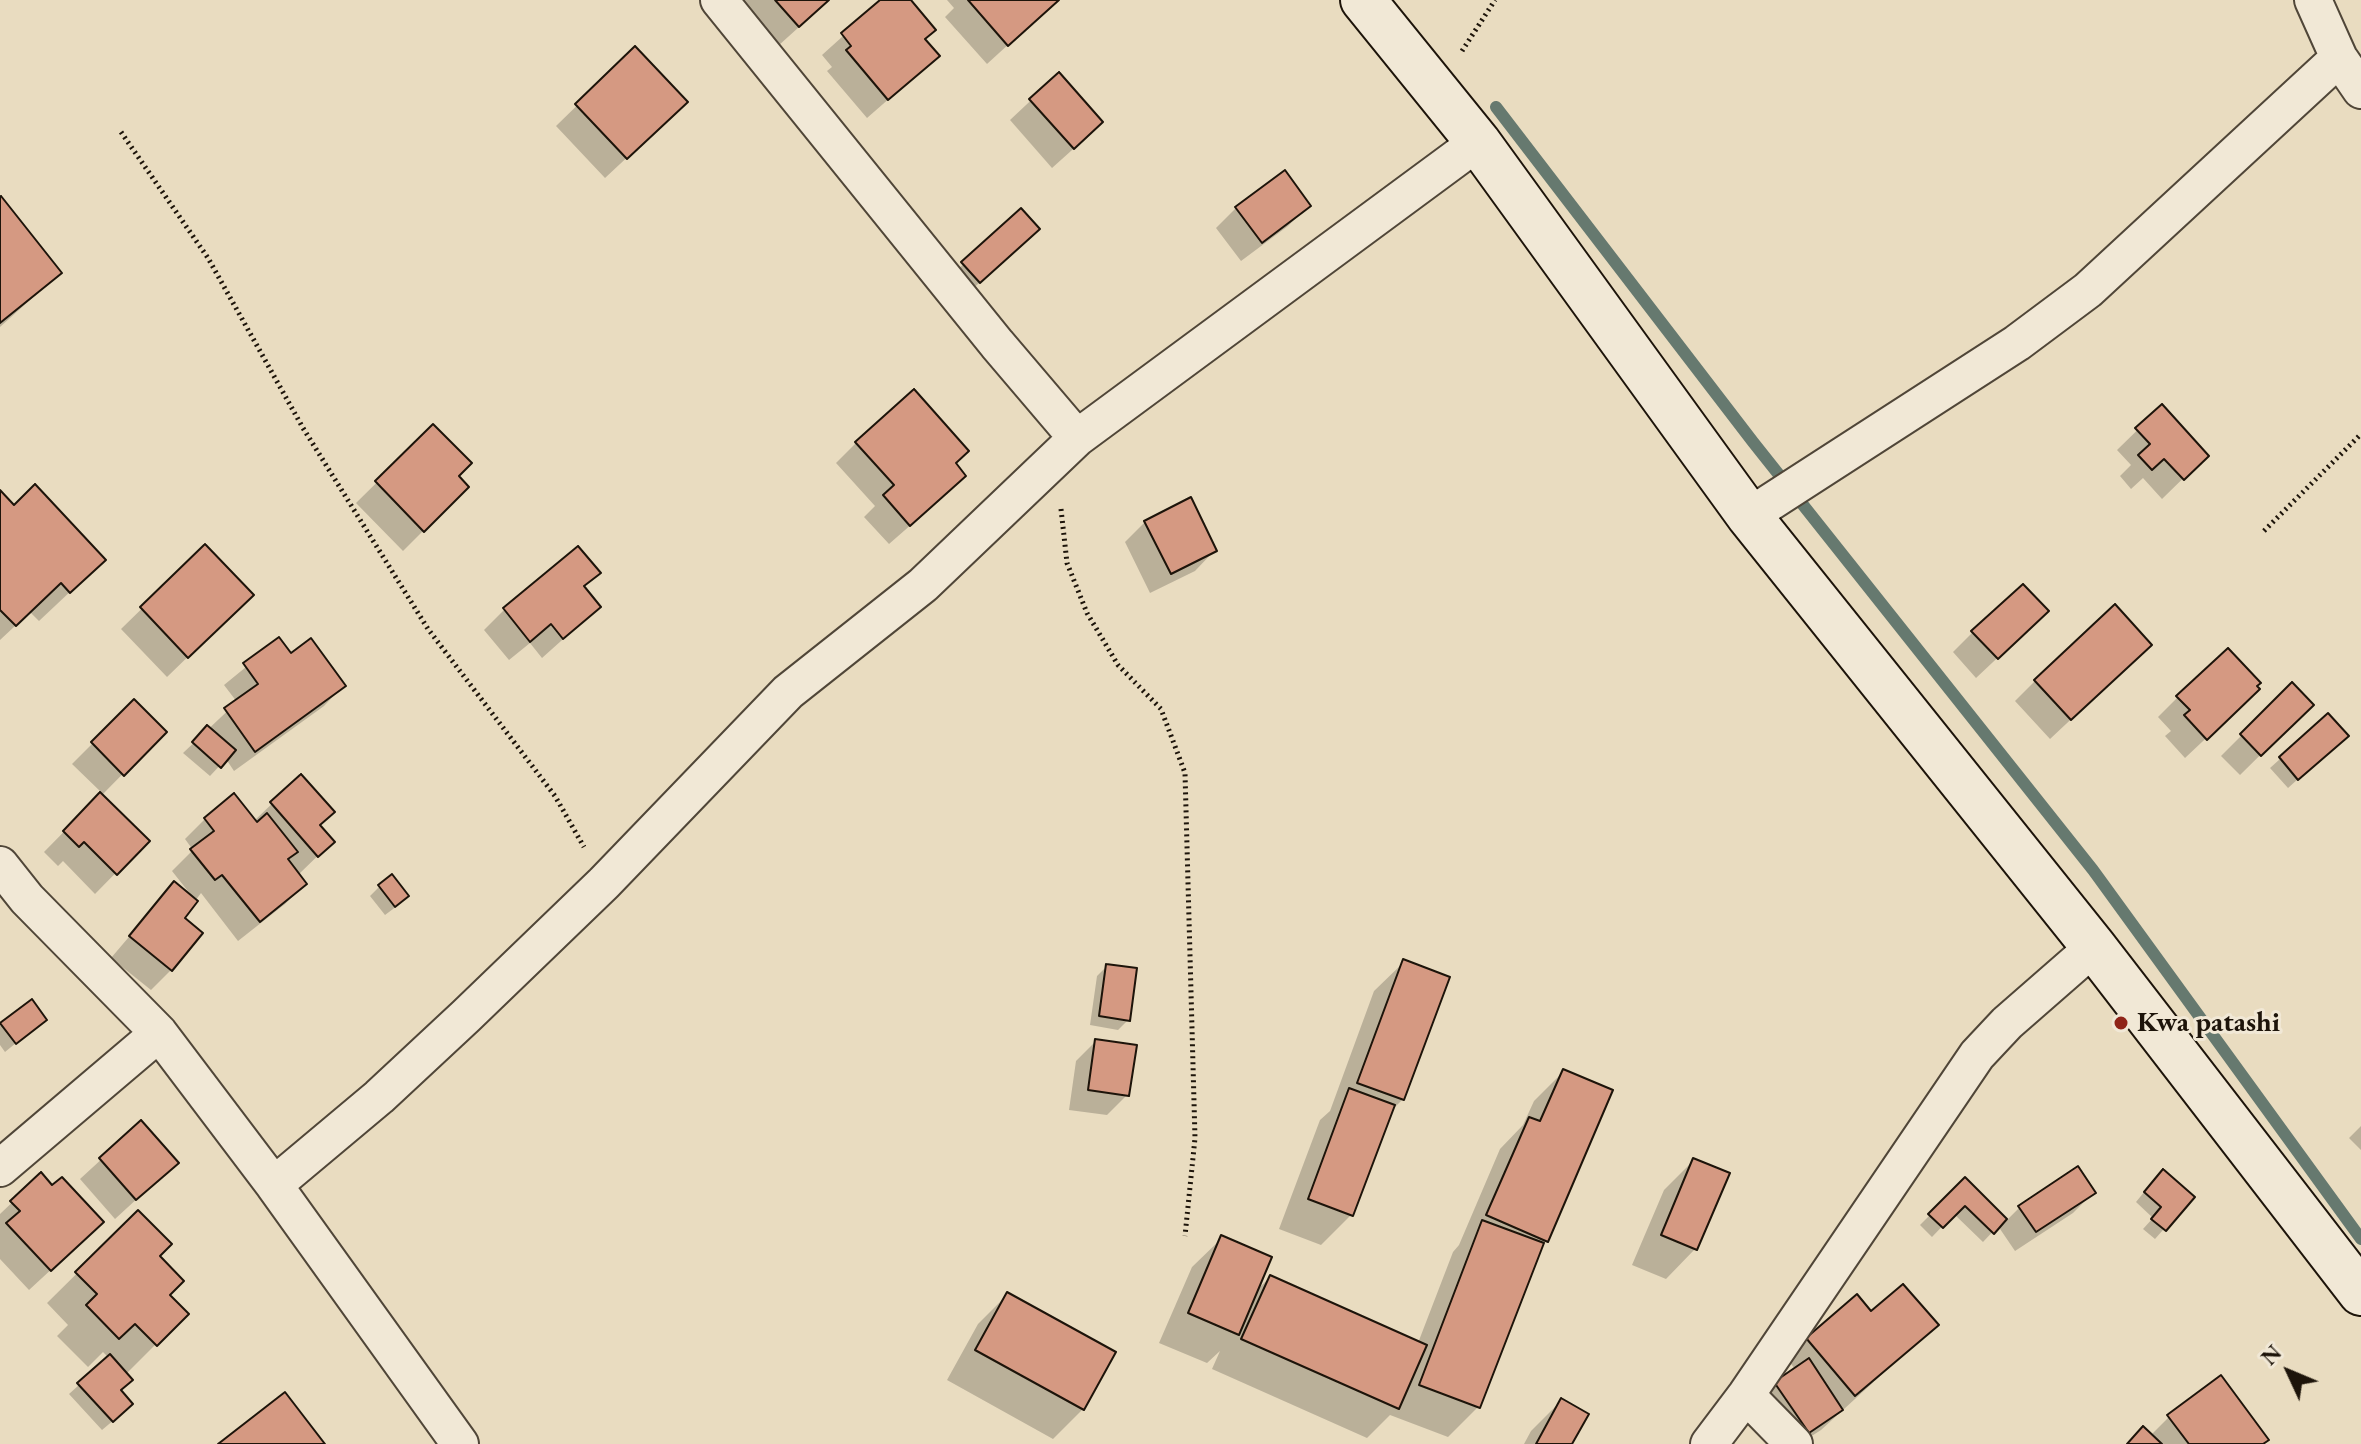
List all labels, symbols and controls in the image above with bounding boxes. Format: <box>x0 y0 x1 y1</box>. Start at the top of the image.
place label: Kwa patashi <box>2137 1006 2280 1040</box>
marker: Kwa patashi <box>2112 1014 2130 1032</box>
north arrow <box>2249 1332 2329 1412</box>
text: N <box>2255 1339 2288 1371</box>

